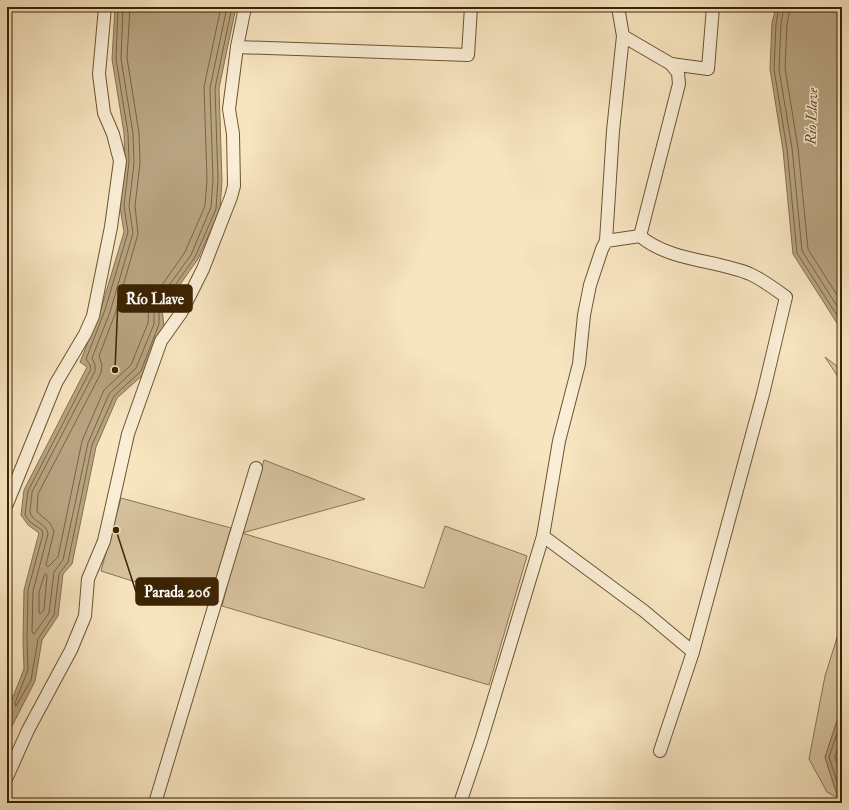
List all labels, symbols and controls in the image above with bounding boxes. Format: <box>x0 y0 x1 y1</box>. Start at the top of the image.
water label: Río Llave <box>801 86 823 146</box>
callout: Río Llave <box>118 285 192 312</box>
text: Río Llave <box>126 290 185 309</box>
callout: Parada 206 <box>136 578 218 605</box>
text: Parada 206 <box>144 583 211 602</box>

